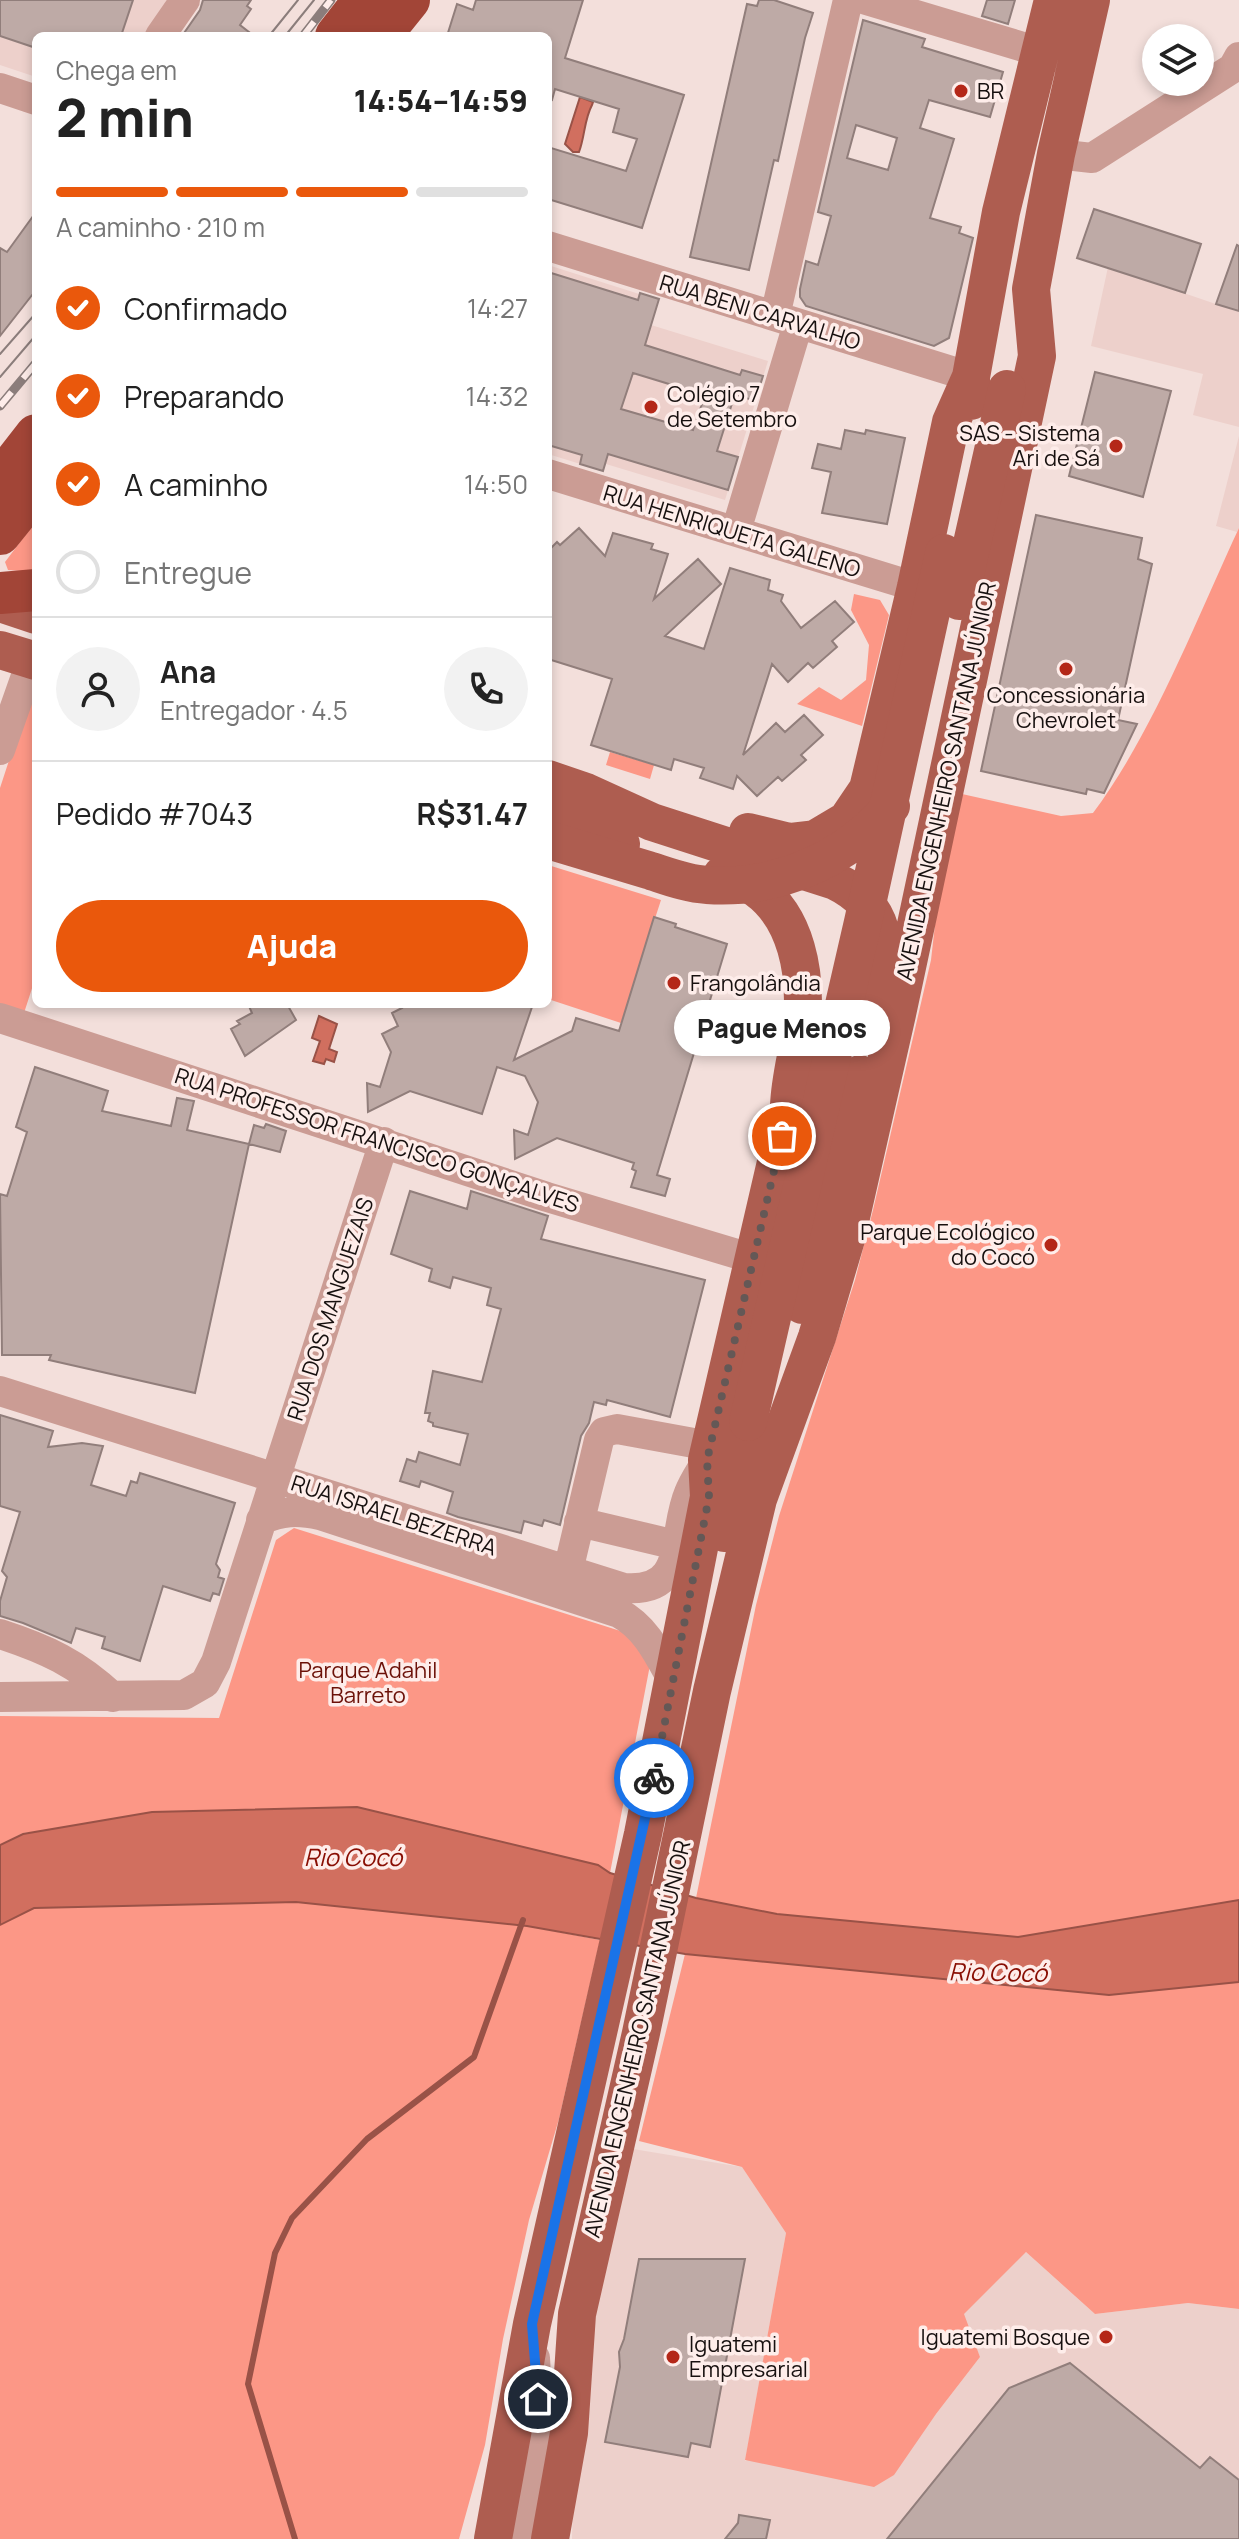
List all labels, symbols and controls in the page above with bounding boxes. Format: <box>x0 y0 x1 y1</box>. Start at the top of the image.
map controls <box>1142 24 1214 96</box>
button: layers <box>1142 24 1214 96</box>
text: Chega em <box>56 52 177 88</box>
place label: BR <box>977 76 1004 106</box>
text: 14:54–14:59 <box>354 80 528 121</box>
text: 2 min <box>56 82 194 153</box>
marker: BR <box>952 82 970 100</box>
text: A caminho · 210 m <box>56 209 265 245</box>
street label: RUA BENI CARVALHO <box>656 267 864 357</box>
icon: check <box>56 286 100 330</box>
text: Confirmado <box>124 288 288 329</box>
text: 14:27 <box>467 290 528 326</box>
icon: check <box>56 374 100 418</box>
text: Preparando <box>124 376 284 417</box>
text: 14:32 <box>466 378 528 414</box>
place label: Colégio 7 de Setembro <box>667 379 797 434</box>
marker: Colégio 7 de Setembro <box>642 398 660 416</box>
place label: SAS - Sistema Ari de Sá <box>959 418 1100 473</box>
marker: SAS - Sistema Ari de Sá <box>1107 437 1125 455</box>
icon: check <box>56 462 100 506</box>
text: A caminho <box>124 464 268 505</box>
text: 14:50 <box>464 466 528 502</box>
street label: RUA HENRIQUETA GALENO <box>600 478 864 584</box>
text: Entregue <box>124 552 252 593</box>
street label: AVENIDA ENGENHEIRO SANTANA JÚNIOR <box>889 579 1003 983</box>
button: person <box>56 647 140 731</box>
button: phone <box>444 647 528 731</box>
text: Ana <box>160 651 216 692</box>
marker: Concessionária Chevrolet <box>1057 660 1075 678</box>
place label: Concessionária Chevrolet <box>987 680 1145 735</box>
text: Entregador · 4.5 <box>160 692 348 728</box>
text: Pedido #7043 <box>56 793 253 834</box>
text: R$31.47 <box>417 793 528 834</box>
button: Ajuda <box>56 900 528 992</box>
place label: Frangolândia <box>690 968 821 998</box>
marker: Frangolândia <box>665 974 683 992</box>
callout: Pague Menos <box>674 1000 890 1056</box>
text: Pague Menos <box>697 1010 867 1046</box>
street label: RUA PROFESSOR FRANCISCO GONÇALVES <box>171 1060 583 1220</box>
pin <box>748 1102 816 1170</box>
icon: bag <box>760 1114 804 1158</box>
street label: RUA DOS MANGUEZAIS <box>280 1194 380 1424</box>
place label: Parque Ecológico do Cocó <box>860 1217 1035 1272</box>
marker: Parque Ecológico do Cocó <box>1042 1236 1060 1254</box>
street label: RUA ISRAEL BEZERRA <box>287 1468 501 1562</box>
park label: Parque Adahil Barreto <box>299 1655 437 1710</box>
courier <box>614 1738 694 1818</box>
icon: bike <box>632 1756 676 1800</box>
street label: AVENIDA ENGENHEIRO SANTANA JÚNIOR <box>577 1837 697 2241</box>
water label: Rio Cocó <box>304 1840 404 1873</box>
water label: Rio Cocó <box>949 1954 1049 1989</box>
place label: Iguatemi Bosque <box>921 2322 1090 2352</box>
marker: Iguatemi Bosque <box>1097 2328 1115 2346</box>
place label: Iguatemi Empresarial <box>689 2329 808 2384</box>
marker: Iguatemi Empresarial <box>664 2348 682 2366</box>
pin <box>504 2365 572 2433</box>
icon: home <box>516 2377 560 2421</box>

